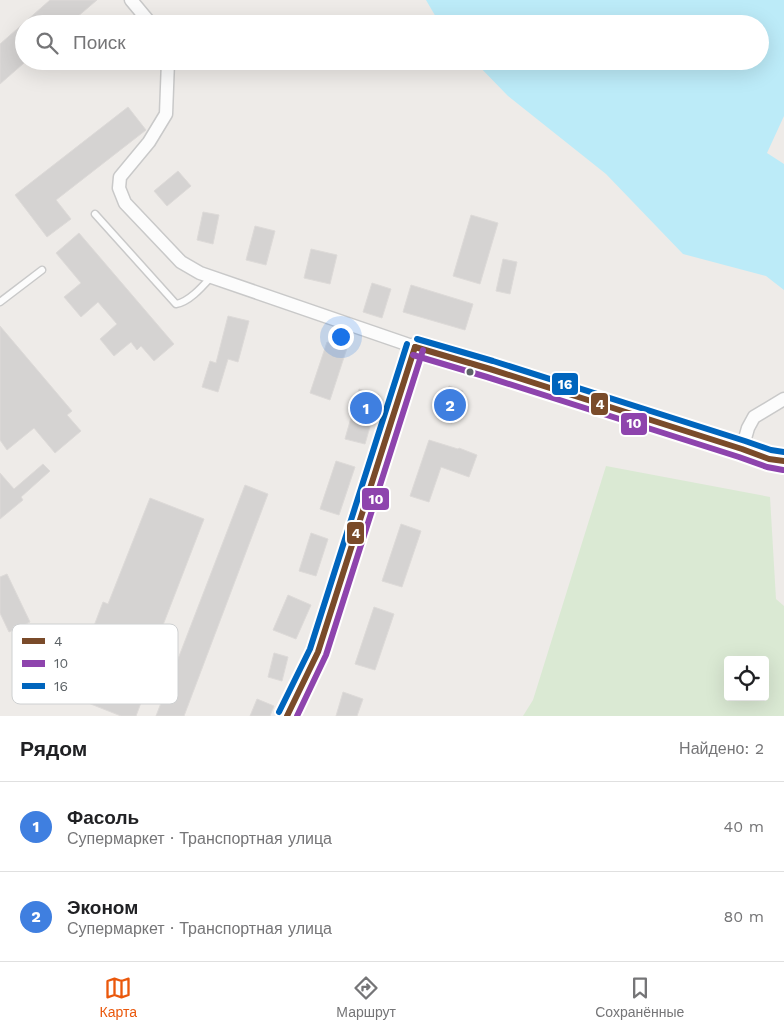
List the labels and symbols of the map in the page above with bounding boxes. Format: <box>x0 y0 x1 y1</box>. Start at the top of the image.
your location <box>328 324 354 350</box>
unlabelled marker <box>465 367 475 377</box>
line badge: 16 <box>551 372 579 396</box>
text: 16 <box>558 376 573 392</box>
pin: 2 <box>434 386 466 424</box>
pin: 1 <box>350 389 382 427</box>
line badge: 4 <box>590 392 609 416</box>
text: 4 <box>595 396 605 412</box>
line badge: 10 <box>620 412 648 436</box>
text: 10 <box>626 415 642 431</box>
line badge: 10 <box>361 487 390 511</box>
text: 10 <box>368 491 384 507</box>
line badge: 4 <box>346 521 365 545</box>
text: 4 <box>351 525 361 541</box>
legend <box>12 624 178 704</box>
text: 4 <box>54 633 63 649</box>
text: 10 <box>54 655 68 671</box>
text: 16 <box>54 678 68 694</box>

